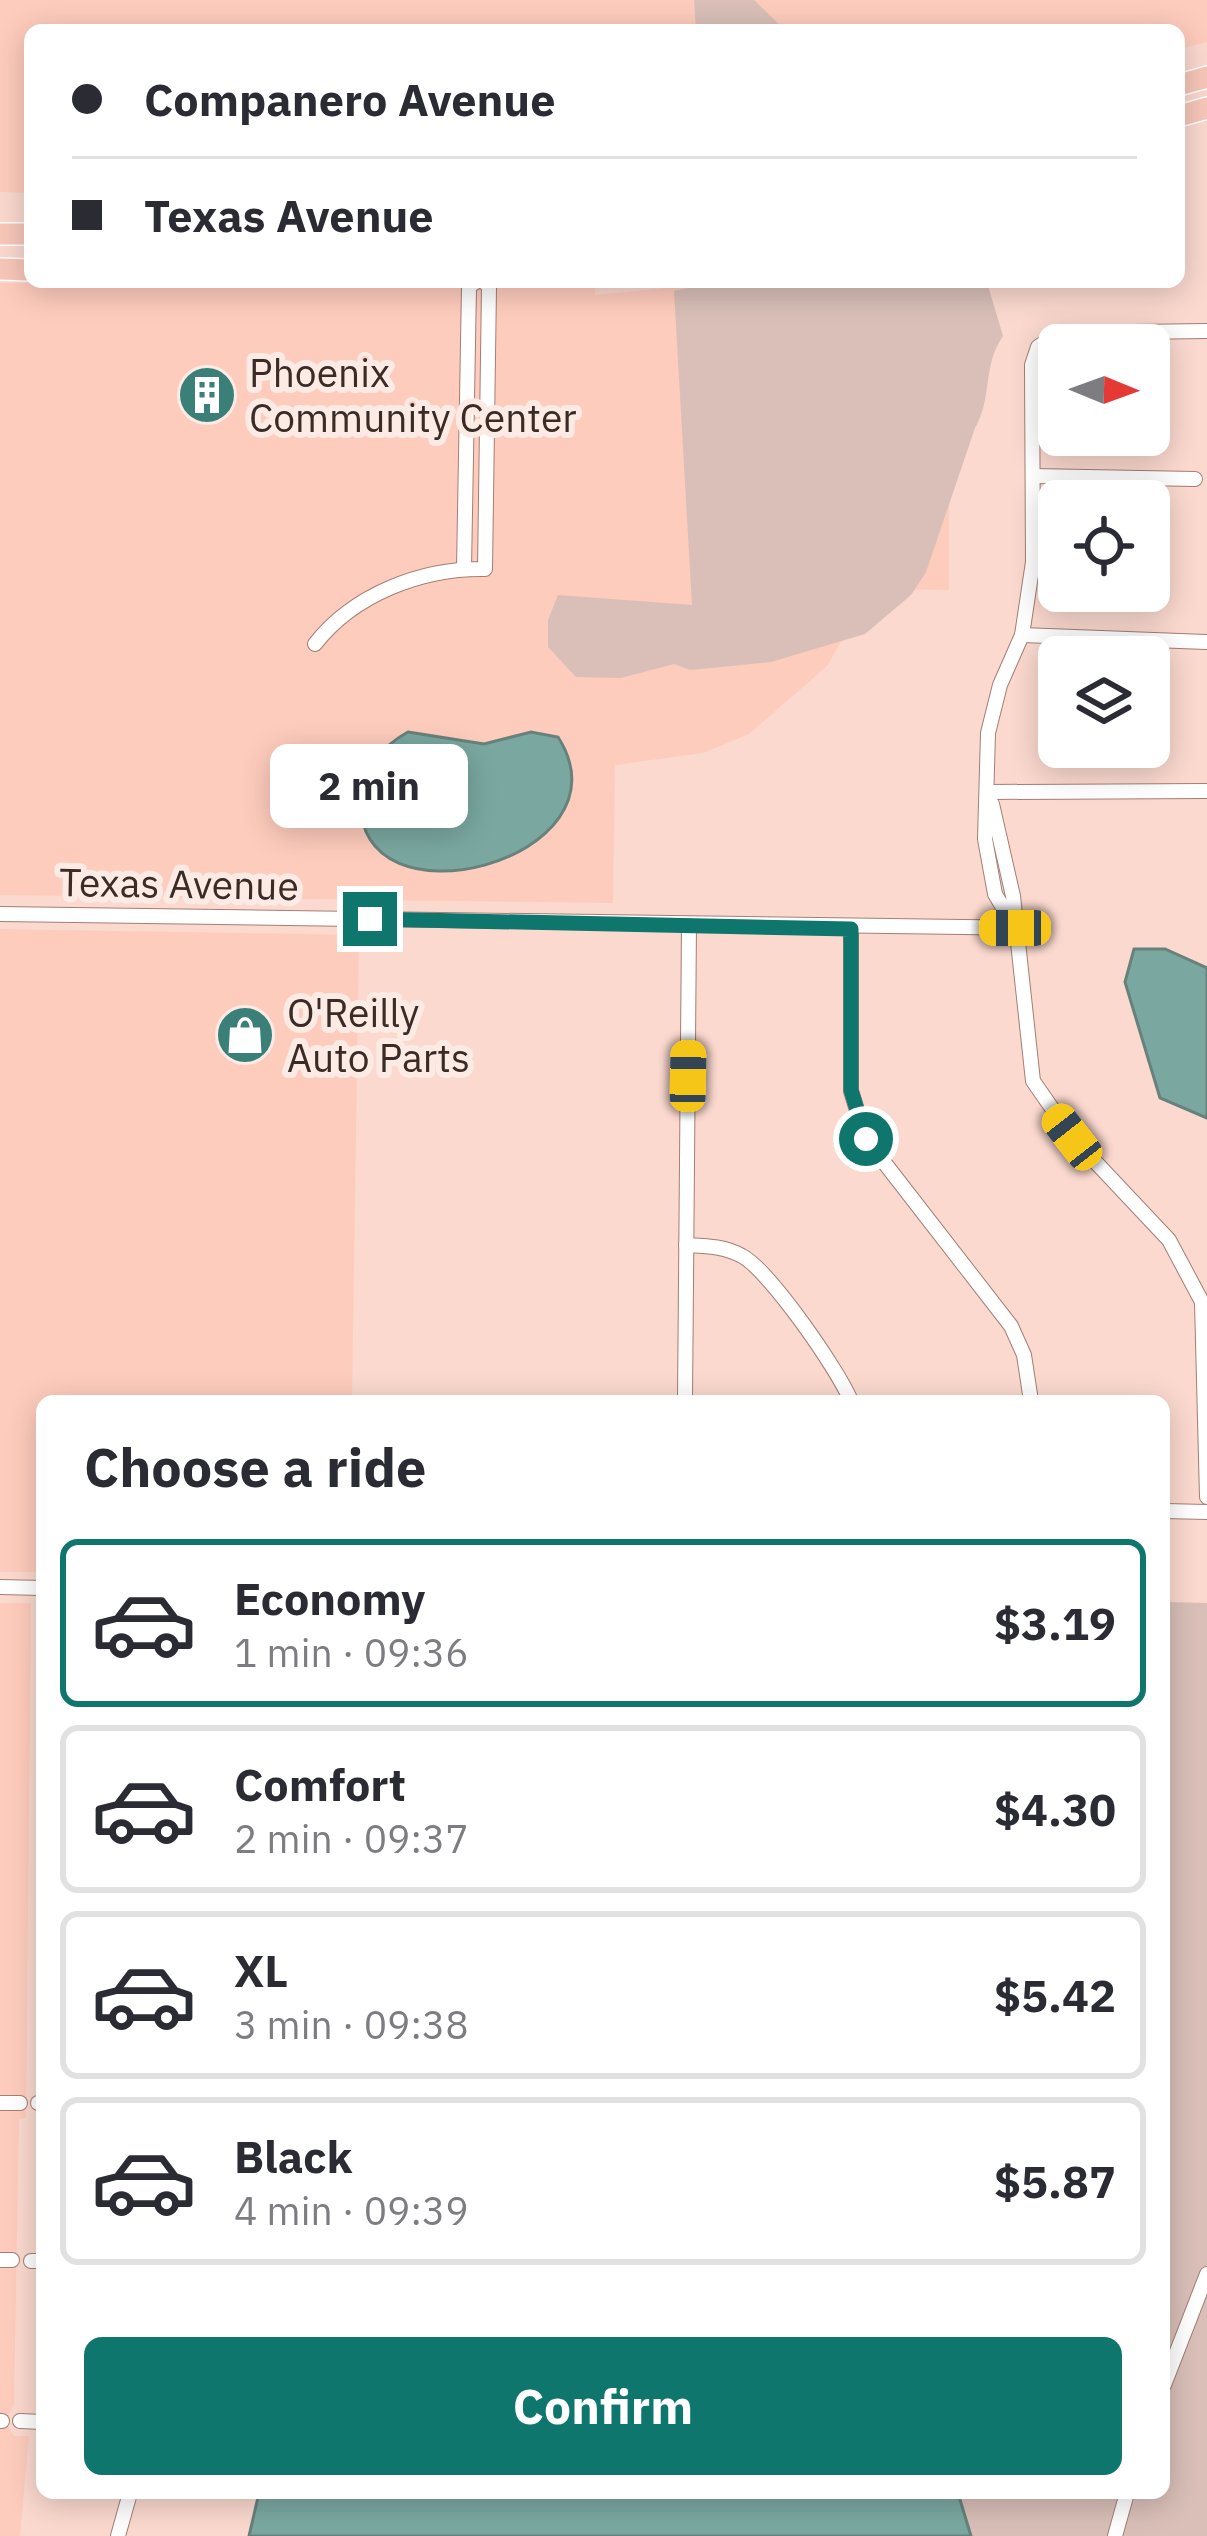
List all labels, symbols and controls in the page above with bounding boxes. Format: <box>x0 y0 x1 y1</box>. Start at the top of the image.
text: Companero Avenue <box>144 70 555 128</box>
text: Texas Avenue <box>144 186 434 244</box>
north arrow <box>1038 324 1170 456</box>
map controls <box>1038 324 1170 768</box>
place label: Phoenix Community Center <box>249 347 577 443</box>
building icon: Phoenix Community Center <box>176 364 238 426</box>
button: locate <box>1038 480 1170 612</box>
button: layers <box>1038 636 1170 768</box>
callout: 2 min <box>271 745 469 829</box>
text: 2 min <box>318 760 420 811</box>
street label: Texas Avenue <box>59 856 299 911</box>
route end <box>343 892 397 946</box>
car <box>979 910 1051 946</box>
place label: O'Reilly Auto Parts <box>287 987 470 1083</box>
shop icon: O'Reilly Auto Parts <box>214 1004 276 1066</box>
car <box>669 1040 707 1112</box>
car <box>1036 1098 1108 1176</box>
route start <box>839 1112 893 1166</box>
text: Choose a ride <box>84 1432 426 1502</box>
icon: car <box>90 1569 198 1677</box>
text: Economy <box>234 1569 425 1627</box>
text: $3.19 <box>994 1594 1116 1652</box>
text: 1 min · 09:36 <box>234 1627 469 1678</box>
icon: car <box>90 1755 198 1863</box>
text: Comfort <box>234 1755 406 1813</box>
text: $4.30 <box>994 1780 1116 1838</box>
text: 2 min · 09:37 <box>234 1813 469 1864</box>
icon: car <box>90 1941 198 2049</box>
text: XL <box>234 1941 288 1999</box>
text: $5.42 <box>994 1966 1116 2024</box>
text: 3 min · 09:38 <box>234 1999 469 2050</box>
icon: car <box>90 2127 198 2235</box>
text: Black <box>234 2127 353 2185</box>
text: $5.87 <box>994 2152 1116 2210</box>
text: 4 min · 09:39 <box>234 2185 469 2236</box>
button: Confirm <box>84 2337 1122 2475</box>

